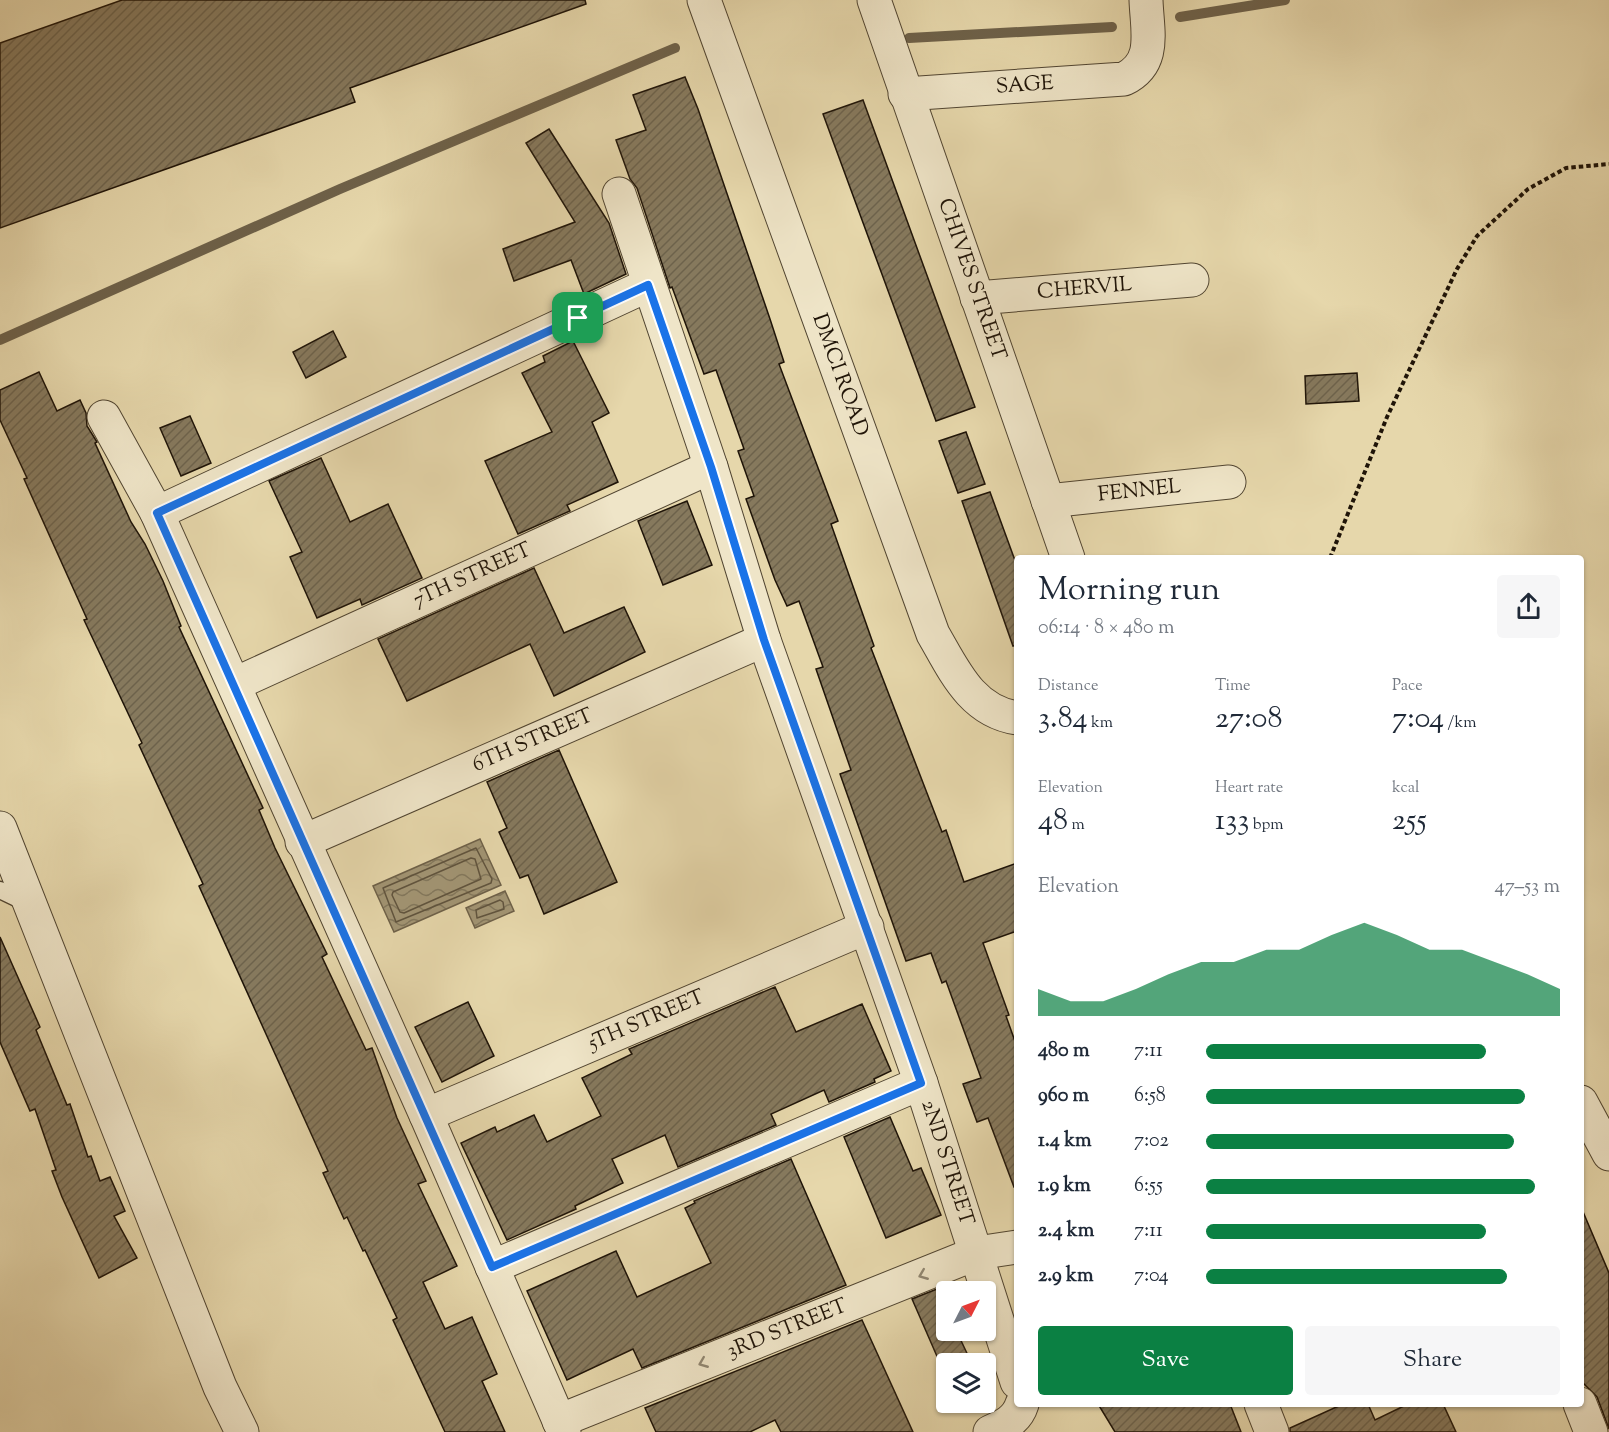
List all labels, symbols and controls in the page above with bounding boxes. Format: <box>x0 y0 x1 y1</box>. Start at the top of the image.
street label: SAGE <box>995 69 1055 103</box>
street label: CHIVES STREET <box>929 195 1013 365</box>
street label: CHERVIL <box>1036 270 1134 308</box>
pin <box>552 292 603 343</box>
icon: arrive <box>561 301 594 334</box>
street label: DMCI ROAD <box>804 310 876 441</box>
street label: FENNEL <box>1097 472 1183 511</box>
street label: 7TH STREET <box>408 536 537 616</box>
text: Morning run <box>1038 567 1220 615</box>
button: share <box>1497 575 1560 638</box>
text: 06:14 · 8 × 480 m <box>1038 614 1174 643</box>
text: Distance <box>1038 675 1098 698</box>
text: Time <box>1215 675 1251 698</box>
text: Pace <box>1392 675 1423 698</box>
text: 3.84 <box>1038 698 1088 741</box>
text: 27:08 <box>1215 698 1282 741</box>
text: 7:04 <box>1392 698 1444 741</box>
street label: 6TH STREET <box>468 701 598 781</box>
text: km <box>1088 712 1113 735</box>
text: /km <box>1444 712 1476 735</box>
text: Elevation <box>1038 777 1103 800</box>
text: Heart rate <box>1215 777 1283 800</box>
text: kcal <box>1392 777 1420 800</box>
text: 48 <box>1038 800 1068 843</box>
text: 133 <box>1215 800 1249 843</box>
text: 255 <box>1392 800 1427 843</box>
text: m <box>1068 814 1085 837</box>
text: bpm <box>1249 814 1284 837</box>
text: Elevation <box>1038 873 1119 902</box>
text: 47–53 m <box>1495 873 1560 902</box>
street label: 5TH STREET <box>583 983 710 1059</box>
text: 480 m <box>1038 1037 1089 1066</box>
text: 7:11 <box>1134 1037 1163 1066</box>
text: 960 m <box>1038 1082 1089 1111</box>
text: 6:58 <box>1134 1082 1166 1111</box>
street label: 2ND STREET <box>912 1096 981 1230</box>
text: 1.4 km <box>1038 1127 1092 1156</box>
text: 7:02 <box>1134 1127 1169 1156</box>
text: 1.9 km <box>1038 1172 1091 1201</box>
text: 6:55 <box>1134 1172 1163 1201</box>
text: 2.4 km <box>1038 1217 1094 1246</box>
text: 7:11 <box>1134 1217 1163 1246</box>
text: 2.9 km <box>1038 1262 1093 1291</box>
text: 7:04 <box>1134 1262 1169 1291</box>
one-way arrow <box>918 1268 929 1280</box>
north arrow <box>936 1281 996 1341</box>
map controls <box>936 1281 996 1413</box>
street label: 3RD STREET <box>723 1292 852 1367</box>
button: Save <box>1038 1326 1293 1395</box>
button: Share <box>1305 1326 1560 1395</box>
button: layers <box>936 1353 996 1413</box>
one-way arrow <box>698 1356 709 1368</box>

